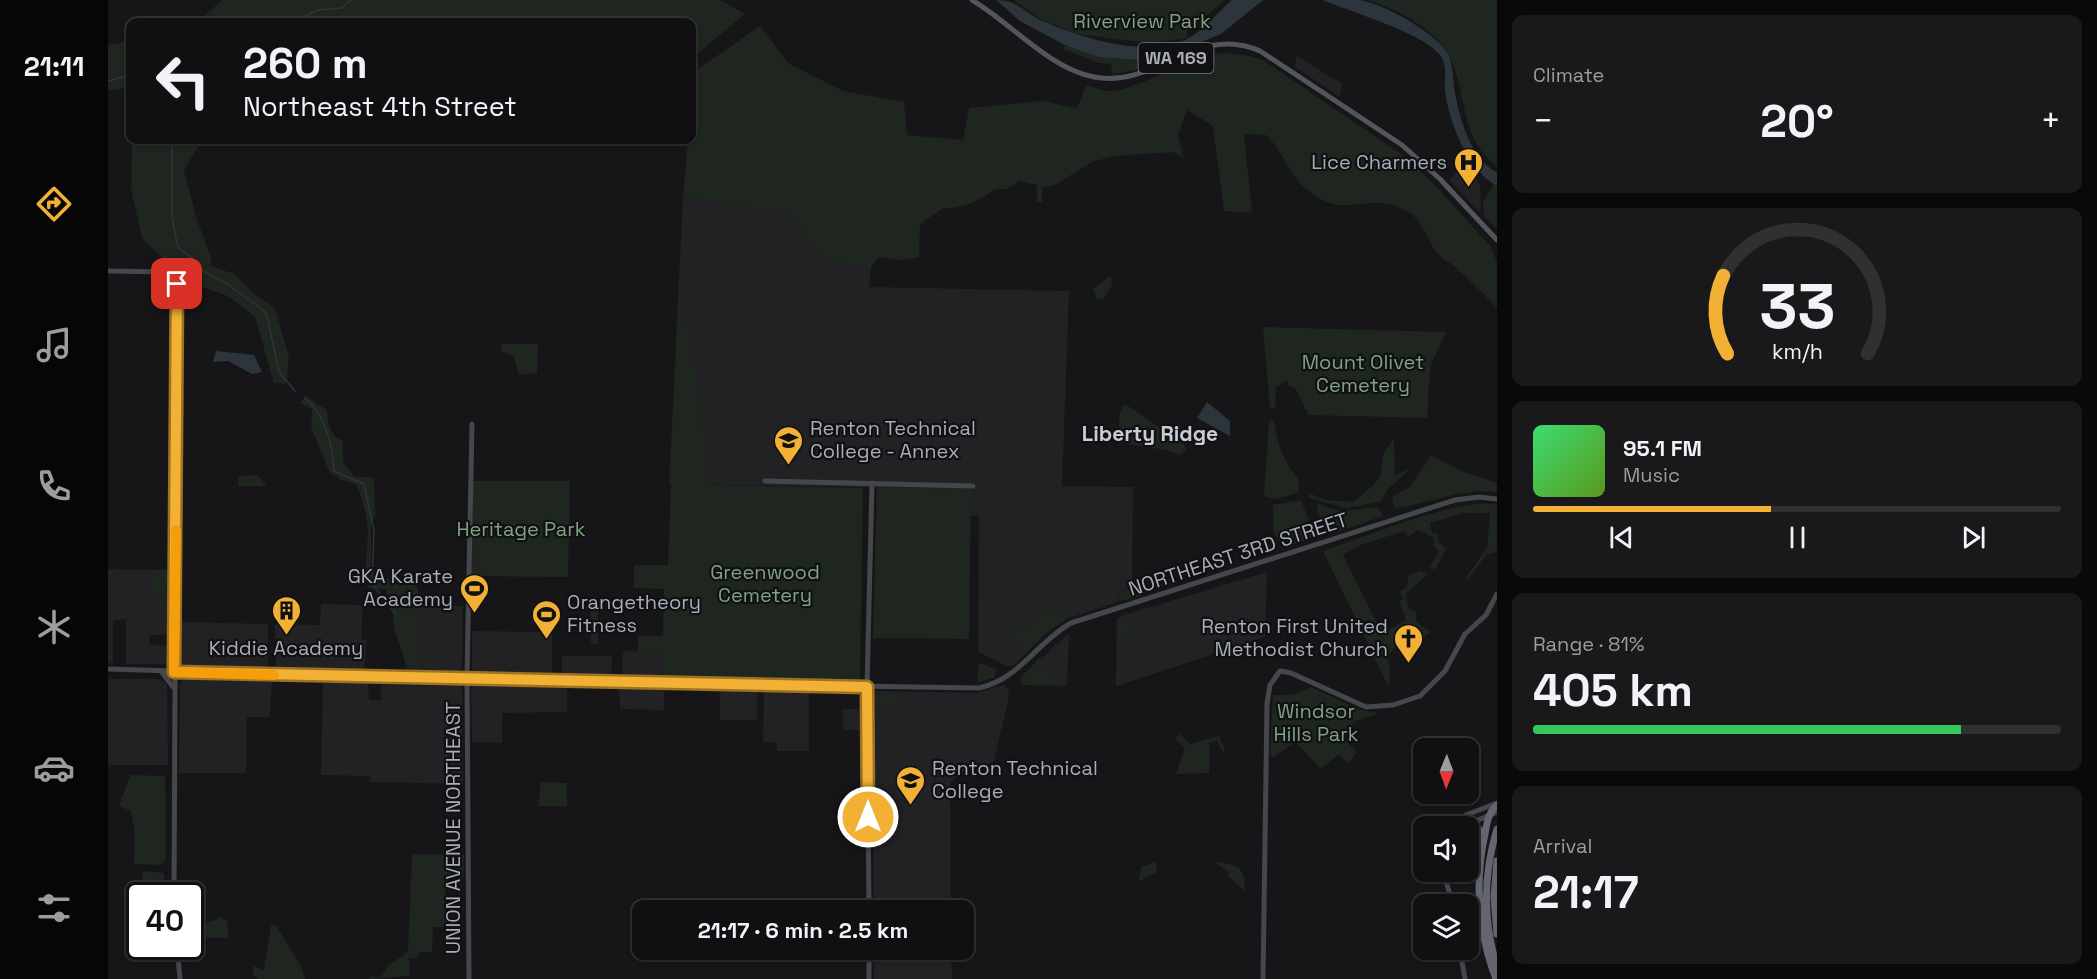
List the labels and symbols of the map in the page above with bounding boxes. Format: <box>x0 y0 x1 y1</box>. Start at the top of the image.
park label: Riverview Park <box>1073 8 1211 34</box>
road number: WA 169 <box>1138 43 1214 73</box>
hospital icon: Lice Charmers <box>1452 146 1484 188</box>
place label: Lice Charmers <box>1311 149 1447 175</box>
pin <box>151 258 202 309</box>
park label: Mount Olivet Cemetery <box>1302 349 1424 398</box>
place label: Renton Technical College - Annex <box>810 415 976 464</box>
district label: Liberty Ridge <box>1082 420 1218 447</box>
school or university icon: Renton Technical College - Annex <box>773 424 805 466</box>
street label: NORTHEAST 3RD STREET <box>1125 506 1351 602</box>
park label: Heritage Park <box>456 516 586 542</box>
park label: Greenwood Cemetery <box>710 559 820 608</box>
place label: GKA Karate Academy <box>348 563 453 612</box>
sports icon: GKA Karate Academy <box>458 572 490 614</box>
place label: Orangetheory Fitness <box>567 589 701 638</box>
building icon: Kiddie Academy <box>270 594 302 636</box>
sports icon: Orangetheory Fitness <box>530 598 562 640</box>
place label: Renton First United Methodist Church <box>1201 613 1388 662</box>
church icon: Renton First United Methodist Church <box>1393 622 1425 664</box>
place label: Kiddie Academy <box>209 635 363 661</box>
park label: Windsor Hills Park <box>1273 698 1359 747</box>
street label: UNION AVENUE NORTHEAST <box>440 702 466 954</box>
north arrow <box>1413 738 1479 804</box>
place label: Renton Technical College <box>932 755 1098 804</box>
school or university icon: Renton Technical College <box>895 764 927 806</box>
position arrow <box>836 785 900 849</box>
speed limit sign: 40 <box>126 882 204 960</box>

